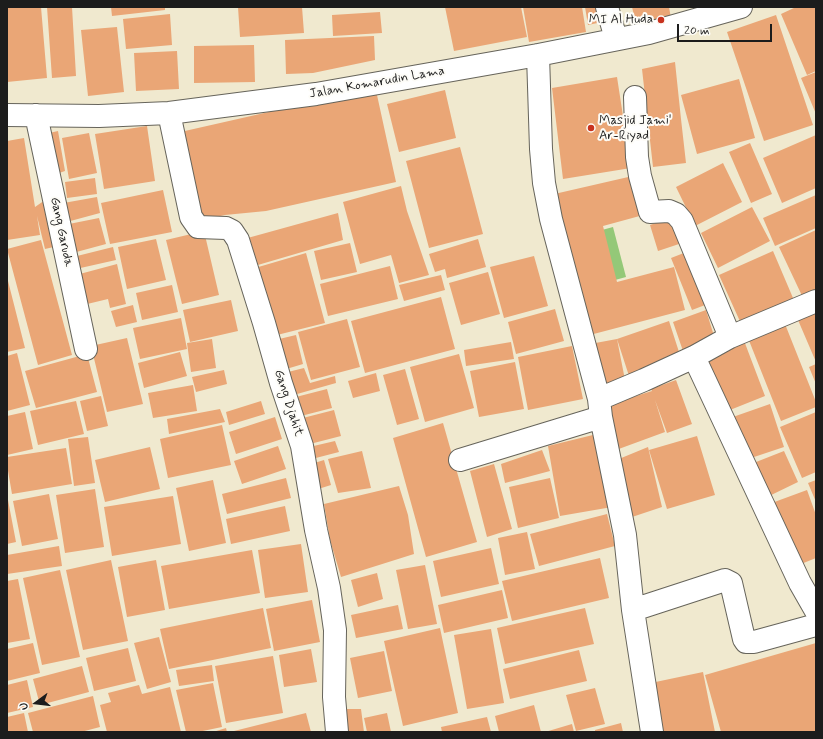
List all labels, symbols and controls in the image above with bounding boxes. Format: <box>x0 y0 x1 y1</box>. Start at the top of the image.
place label: MI Al Huda <box>589 12 653 28</box>
marker: MI Al Huda <box>656 15 666 25</box>
scale bar <box>679 16 774 42</box>
text: 20 m <box>684 23 710 39</box>
street label: Jalan Komarudin Lama <box>308 63 446 103</box>
place label: Masjid Jami' Ar-Riyad <box>599 113 672 144</box>
marker: Masjid Jami' Ar-Riyad <box>586 123 596 133</box>
street label: Gang Garuda <box>46 196 76 268</box>
street label: Gang Djahit <box>270 368 306 438</box>
north arrow <box>16 683 56 723</box>
text: U <box>17 701 32 711</box>

